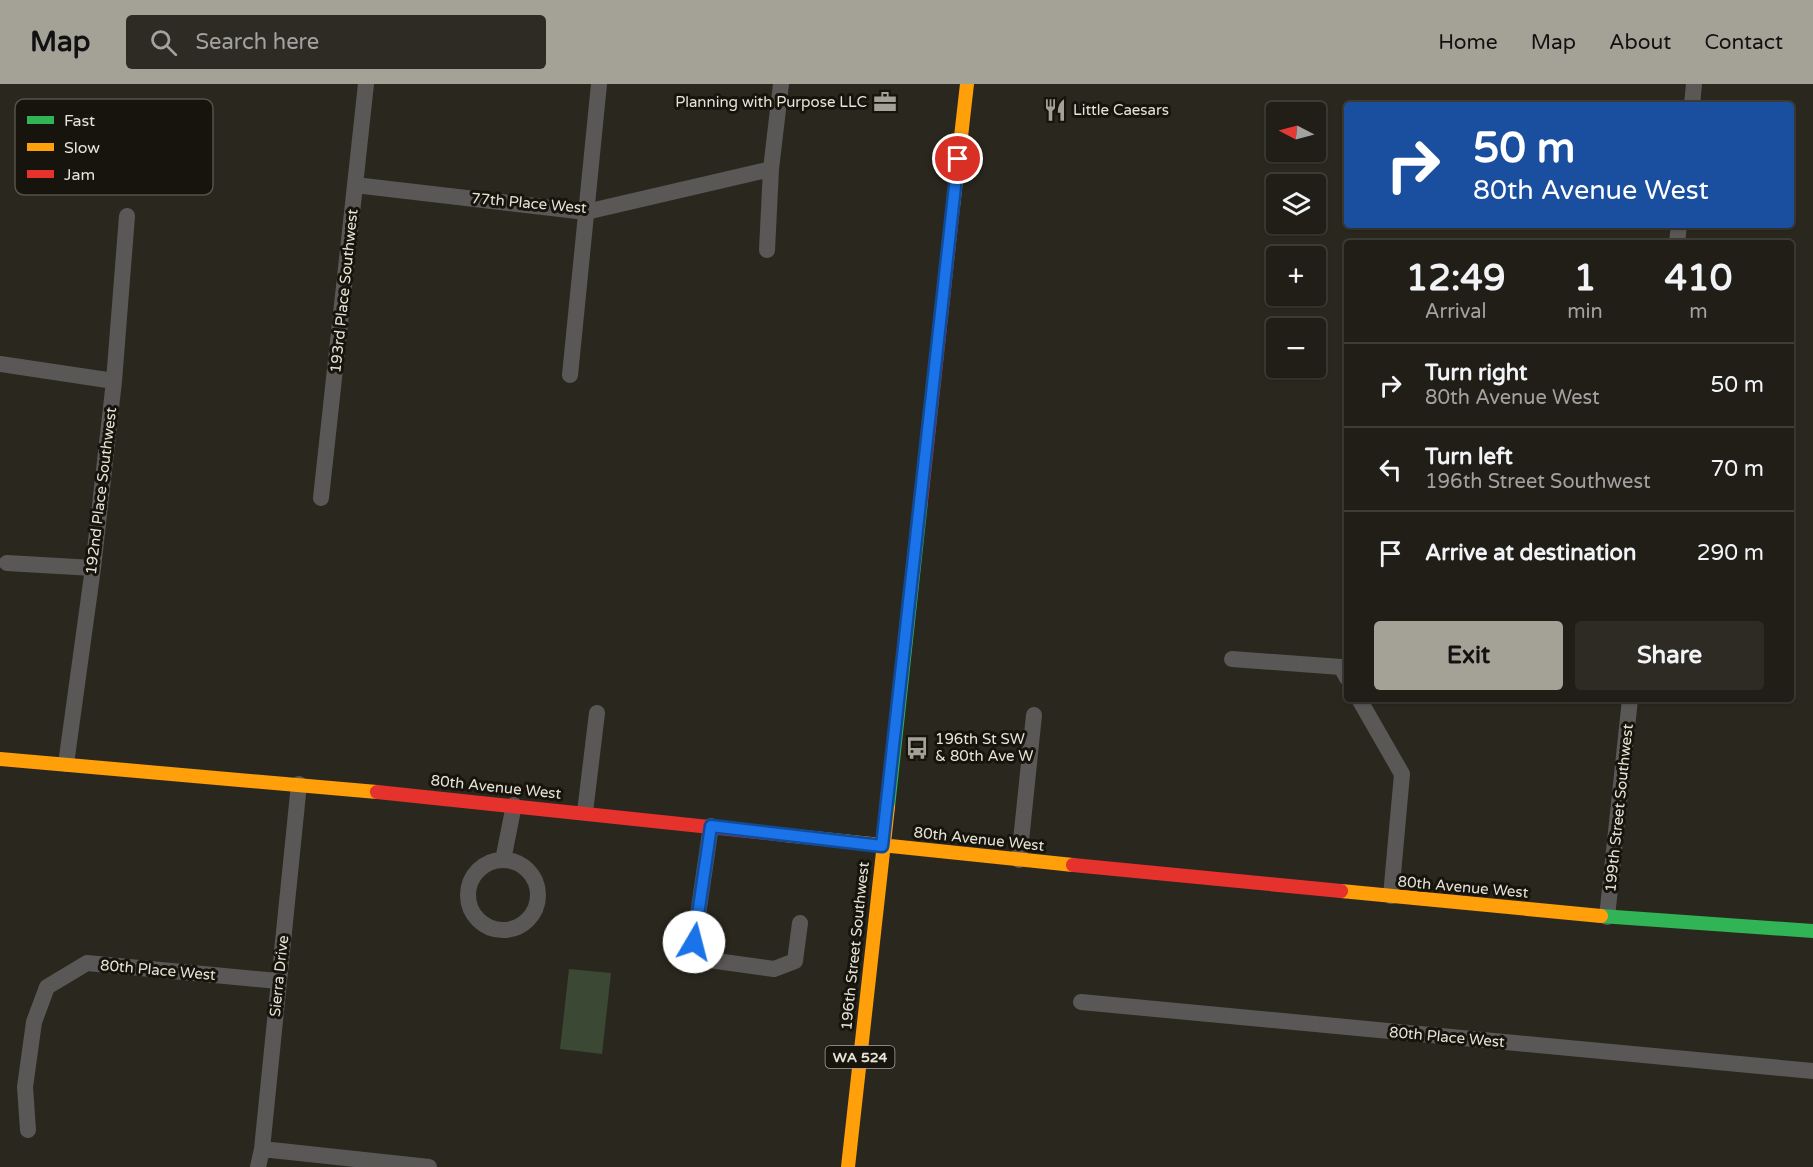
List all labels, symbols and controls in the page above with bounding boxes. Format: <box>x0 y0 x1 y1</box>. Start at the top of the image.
search box <box>126 15 546 69</box>
text: Map <box>30 25 90 59</box>
icon: search <box>147 26 180 59</box>
text: Search here <box>195 29 319 55</box>
text: Home <box>1438 30 1498 55</box>
text: Map <box>1531 30 1576 55</box>
text: About <box>1609 30 1671 55</box>
text: Contact <box>1704 30 1783 55</box>
office icon: Planning with Purpose LLC <box>872 89 898 115</box>
place label: Planning with Purpose LLC <box>675 93 867 111</box>
restaurant icon: Little Caesars <box>1042 97 1068 123</box>
legend <box>15 99 213 195</box>
place label: Little Caesars <box>1073 101 1169 119</box>
north arrow <box>1266 102 1326 162</box>
map controls <box>1266 102 1326 378</box>
text: Fast <box>64 111 95 131</box>
text: 50 m <box>1473 123 1575 174</box>
icon: right <box>1374 126 1452 204</box>
pin <box>932 133 983 184</box>
text: Slow <box>64 138 100 158</box>
icon: arrive <box>941 142 974 175</box>
text: Jam <box>64 165 95 185</box>
button: layers <box>1266 174 1326 234</box>
text: 80th Avenue West <box>1473 174 1709 207</box>
street label: 77th Place West <box>470 189 588 217</box>
street label: 193rd Place Southwest <box>326 208 362 374</box>
button: + <box>1266 246 1326 306</box>
text: 12:49 <box>1406 257 1506 300</box>
text: 1 <box>1574 257 1596 300</box>
text: 410 <box>1664 257 1732 300</box>
text: Arrival <box>1425 300 1487 324</box>
text: min <box>1567 300 1603 324</box>
text: m <box>1689 300 1708 324</box>
button: − <box>1266 318 1326 378</box>
text: Turn right <box>1425 360 1527 386</box>
icon: right <box>1374 369 1407 402</box>
text: 50 m <box>1710 372 1764 398</box>
text: 80th Avenue West <box>1425 386 1600 410</box>
street label: 192nd Place Southwest <box>82 406 120 576</box>
text: Turn left <box>1425 444 1513 470</box>
icon: left <box>1374 453 1407 486</box>
text: 70 m <box>1710 456 1764 482</box>
text: 196th Street Southwest <box>1425 470 1651 494</box>
icon: arrive <box>1374 537 1407 570</box>
text: Arrive at destination <box>1425 540 1636 566</box>
text: 290 m <box>1697 540 1764 566</box>
button: Exit <box>1374 621 1563 690</box>
button: Share <box>1575 621 1764 690</box>
street label: 199th Street Southwest <box>1601 723 1637 893</box>
place label: 196th St SW & 80th Ave W <box>935 730 1034 765</box>
bus stop icon: 196th St SW & 80th Ave W <box>904 735 930 761</box>
street label: 80th Avenue West <box>430 771 562 803</box>
street label: 80th Avenue West <box>913 823 1045 855</box>
street label: 196th Street Southwest <box>837 861 873 1031</box>
street label: 80th Avenue West <box>1397 872 1529 902</box>
position arrow <box>662 910 726 974</box>
street label: Sierra Drive <box>266 934 292 1018</box>
street label: 80th Place West <box>99 956 217 984</box>
street label: 80th Place West <box>1388 1023 1506 1051</box>
road number: WA 524 <box>826 1046 894 1068</box>

